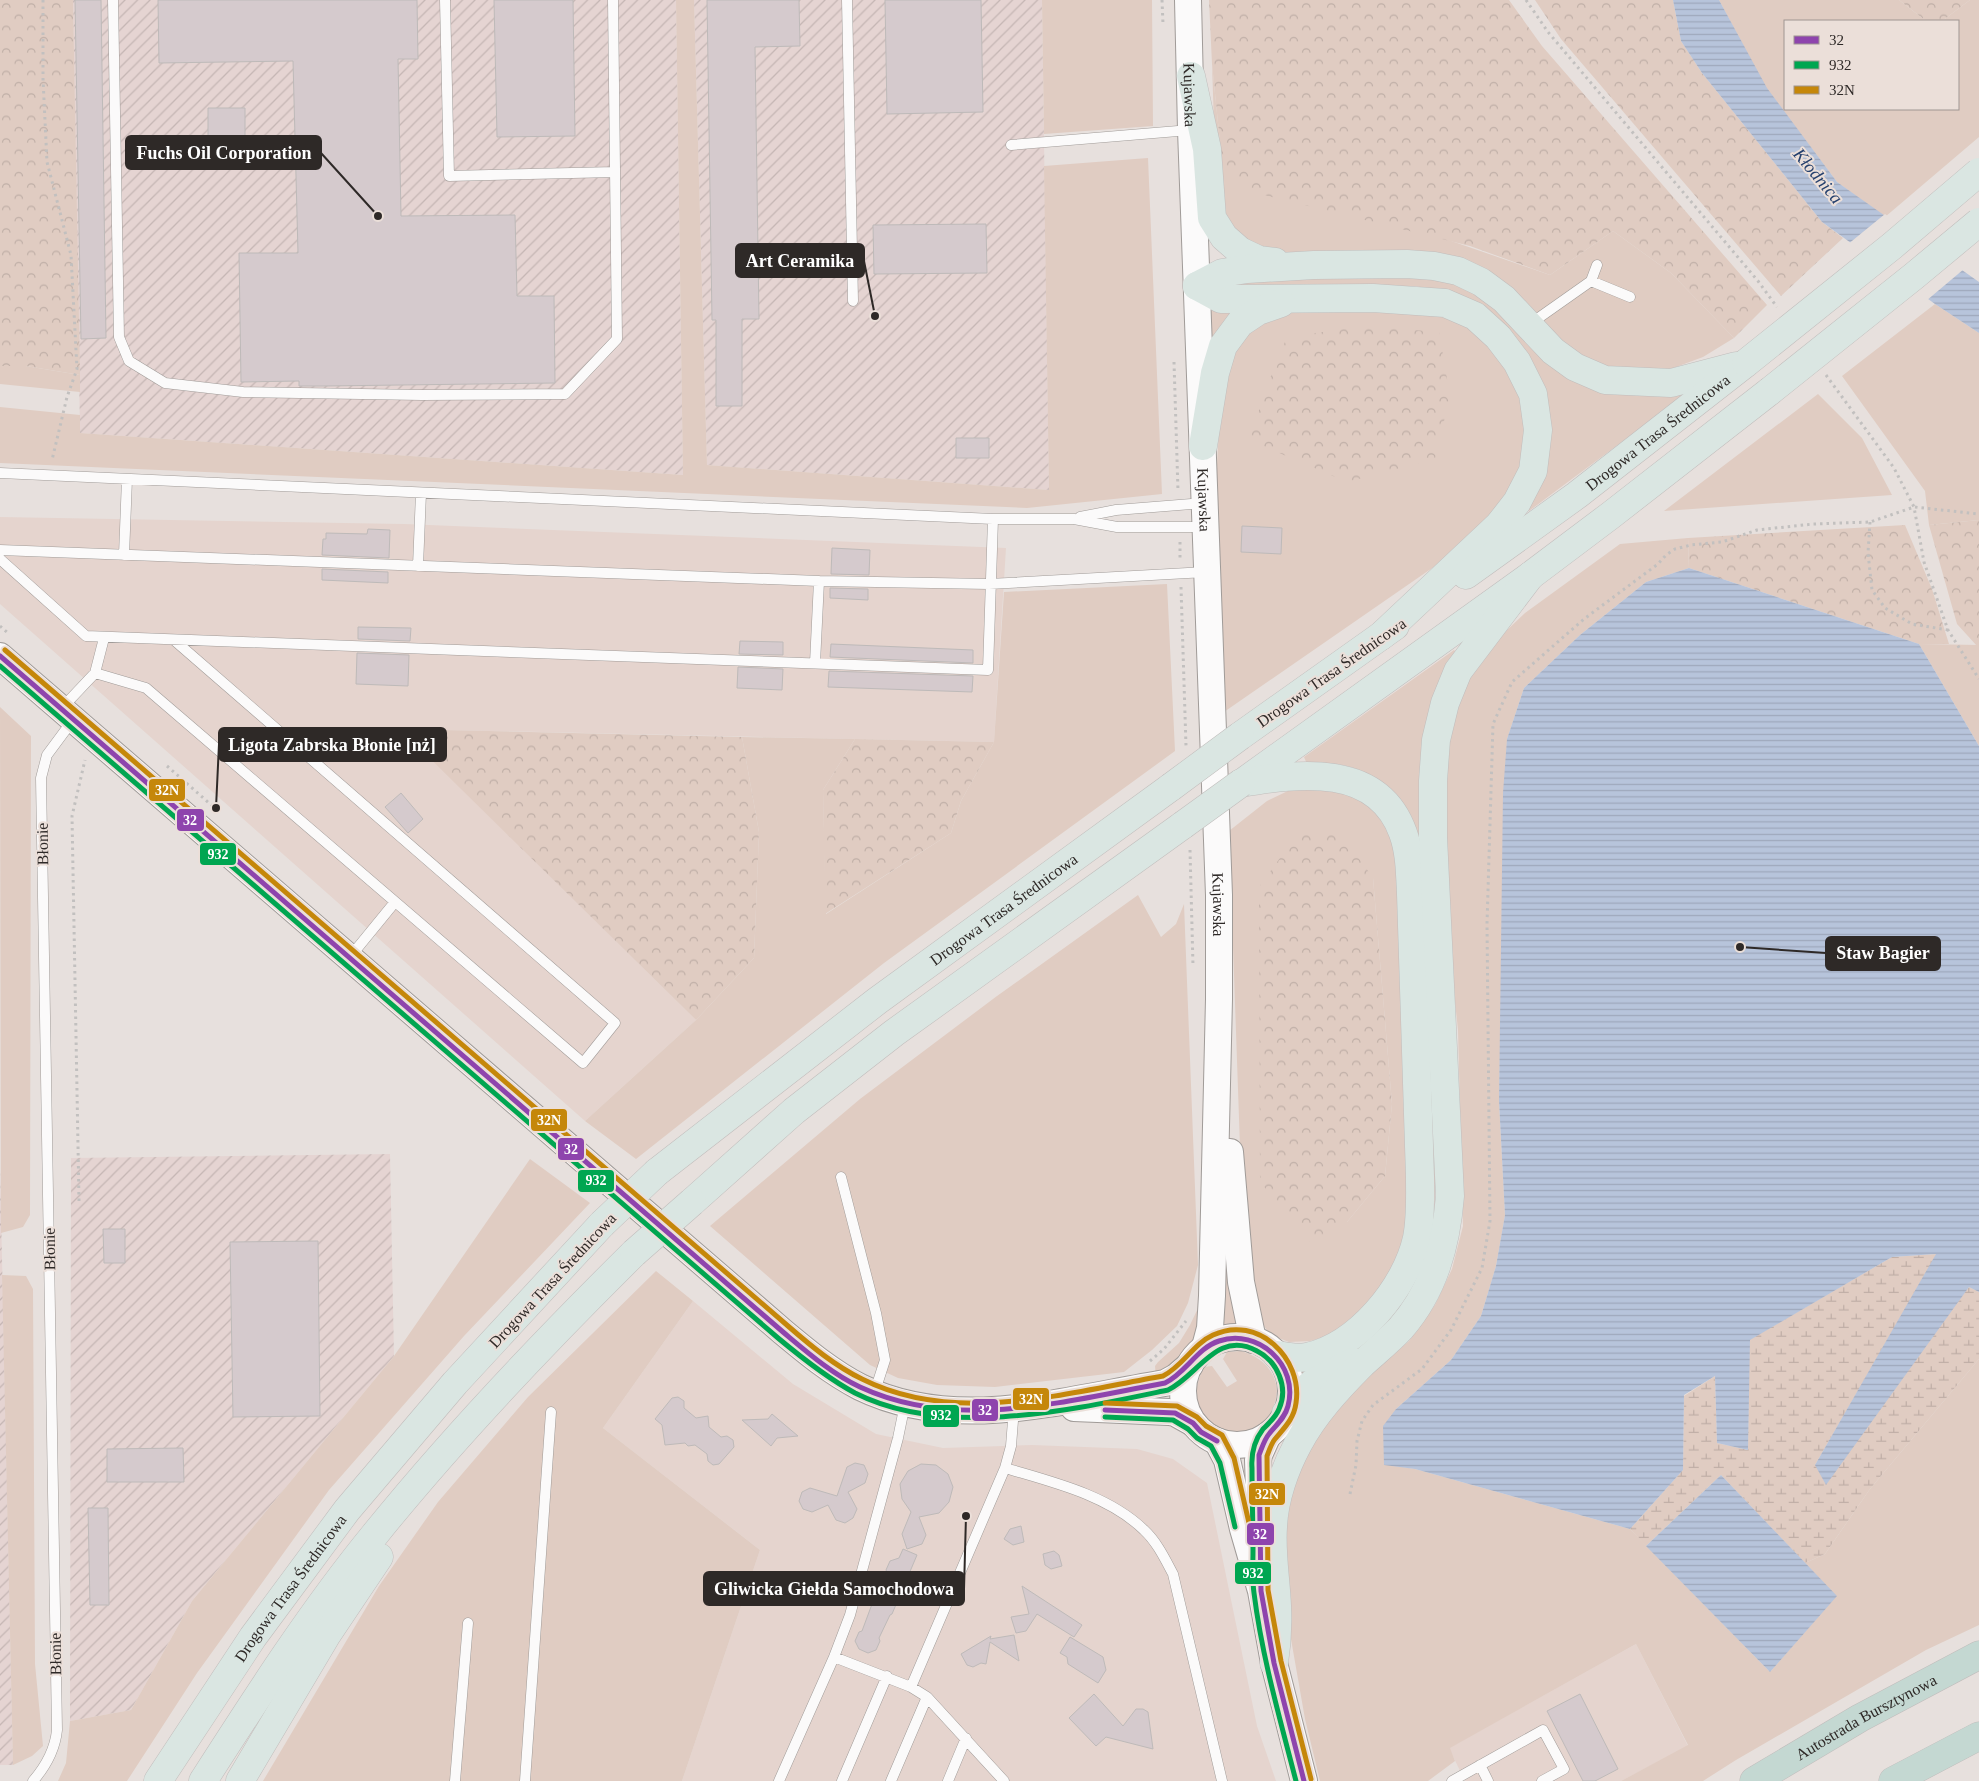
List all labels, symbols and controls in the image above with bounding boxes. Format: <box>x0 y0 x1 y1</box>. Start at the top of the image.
legend <box>1784 20 1959 110</box>
text: 32 <box>1829 32 1844 48</box>
text: 932 <box>1829 57 1852 73</box>
street label: Kujawska <box>1180 63 1199 127</box>
text: 32N <box>1829 82 1855 98</box>
callout: Fuchs Oil Corporation <box>126 136 321 169</box>
text: Fuchs Oil Corporation <box>136 143 312 163</box>
water label: Kłodnica <box>1788 144 1847 208</box>
callout: Art Ceramika <box>736 244 864 277</box>
text: Art Ceramika <box>746 251 854 271</box>
street label: Drogowa Trasa Średnicowa <box>1583 371 1733 494</box>
street label: Kujawska <box>1194 467 1214 532</box>
street label: Drogowa Trasa Średnicowa <box>1253 614 1410 731</box>
callout: Ligota Zabrska Błonie [nż] <box>219 728 446 761</box>
text: Ligota Zabrska Błonie [nż] <box>228 735 436 755</box>
line badge: 32N <box>148 778 186 802</box>
text: 32N <box>155 783 179 798</box>
line badge: 32 <box>176 808 205 832</box>
text: 32 <box>183 813 197 828</box>
street label: Błonie <box>34 823 51 865</box>
line badge: 932 <box>199 842 237 866</box>
text: 932 <box>208 847 229 862</box>
street label: Drogowa Trasa Średnicowa <box>927 850 1081 969</box>
street label: Kujawska <box>1209 872 1227 936</box>
callout: Staw Bagier <box>1826 937 1940 970</box>
text: Staw Bagier <box>1836 943 1930 963</box>
line badge: 32N <box>530 1108 568 1132</box>
text: 32N <box>537 1113 561 1128</box>
line badge: 32 <box>557 1137 585 1161</box>
text: 32 <box>564 1142 578 1157</box>
line badge: 932 <box>577 1169 615 1193</box>
text: 932 <box>586 1173 607 1188</box>
street label: Drogowa Trasa Średnicowa <box>485 1209 620 1352</box>
street label: Błonie <box>41 1228 58 1270</box>
line badge: 32N <box>1012 1387 1050 1411</box>
text: 32N <box>1019 1392 1043 1407</box>
line badge: 32 <box>971 1398 999 1422</box>
text: 32 <box>978 1403 992 1418</box>
line badge: 932 <box>922 1404 960 1428</box>
text: 932 <box>931 1408 952 1423</box>
line badge: 32N <box>1248 1482 1286 1506</box>
text: 32N <box>1255 1487 1279 1502</box>
street label: Drogowa Trasa Średnicowa <box>231 1511 350 1665</box>
line badge: 32 <box>1246 1522 1275 1546</box>
text: 32 <box>1253 1527 1267 1542</box>
line badge: 932 <box>1234 1561 1272 1585</box>
text: 932 <box>1243 1566 1264 1581</box>
callout: Gliwicka Giełda Samochodowa <box>704 1572 964 1605</box>
text: Gliwicka Giełda Samochodowa <box>714 1579 954 1599</box>
street label: Błonie <box>47 1633 64 1675</box>
street label: Autostrada Bursztynowa <box>1793 1671 1939 1763</box>

